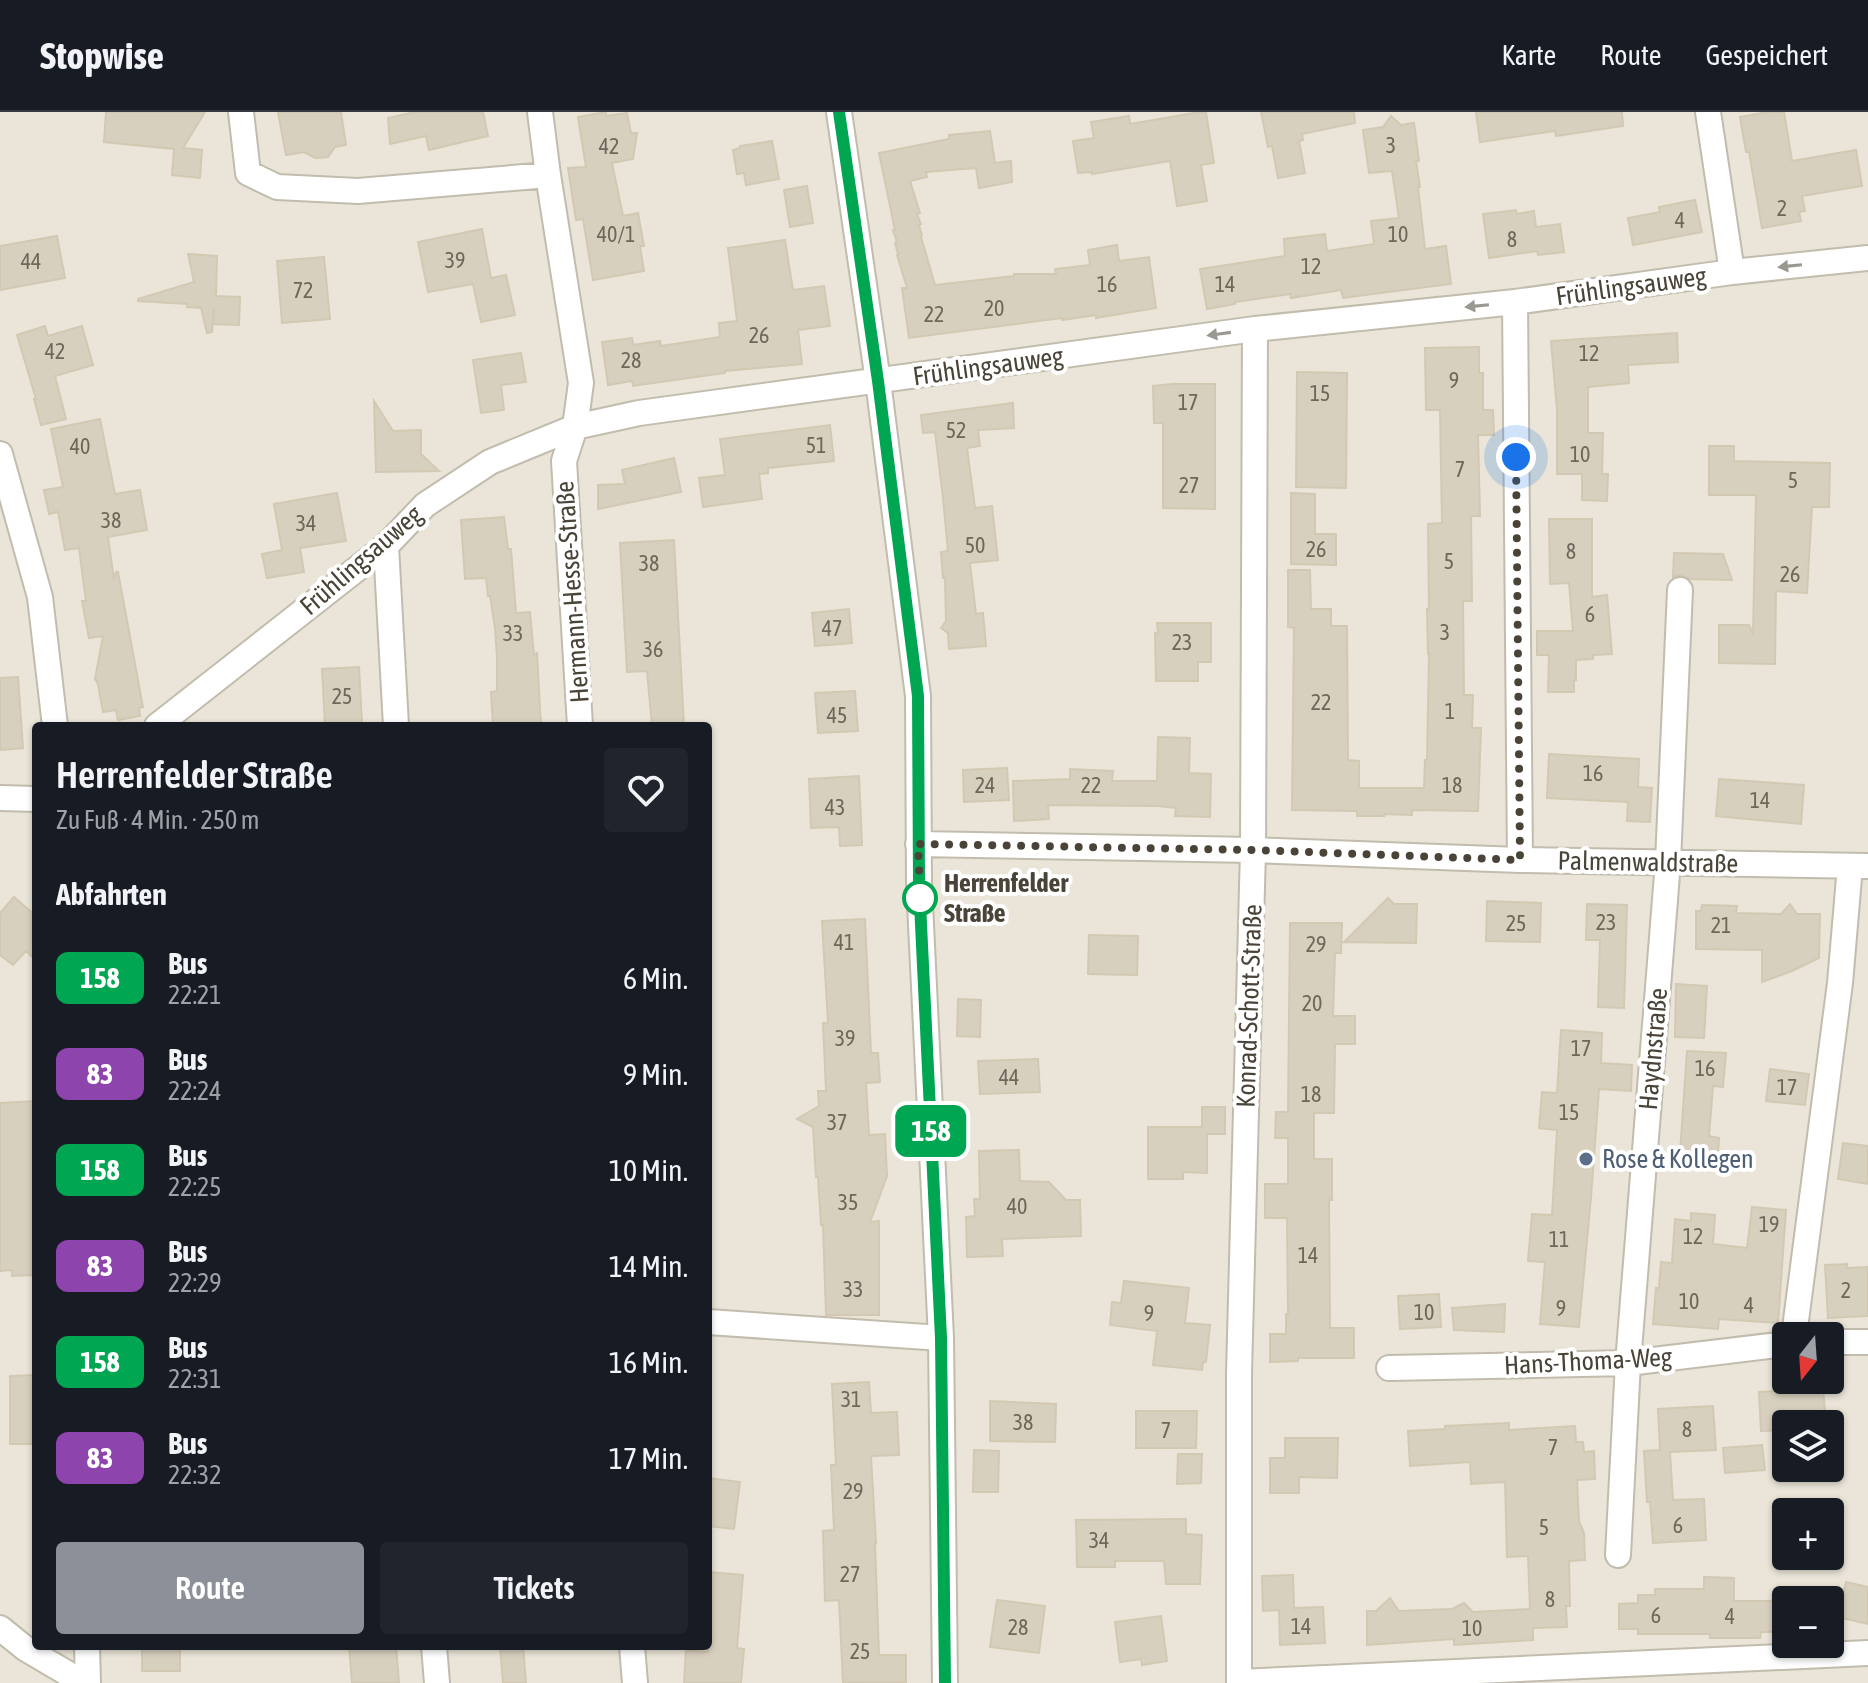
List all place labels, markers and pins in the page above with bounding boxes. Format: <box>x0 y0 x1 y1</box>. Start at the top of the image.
place label: Herrenfelder Straße <box>944 868 1069 928</box>
marker: Herrenfelder Straße <box>903 881 937 915</box>
place label: Rose & Kollegen <box>1602 1144 1754 1174</box>
marker: Rose & Kollegen <box>1577 1150 1595 1168</box>

